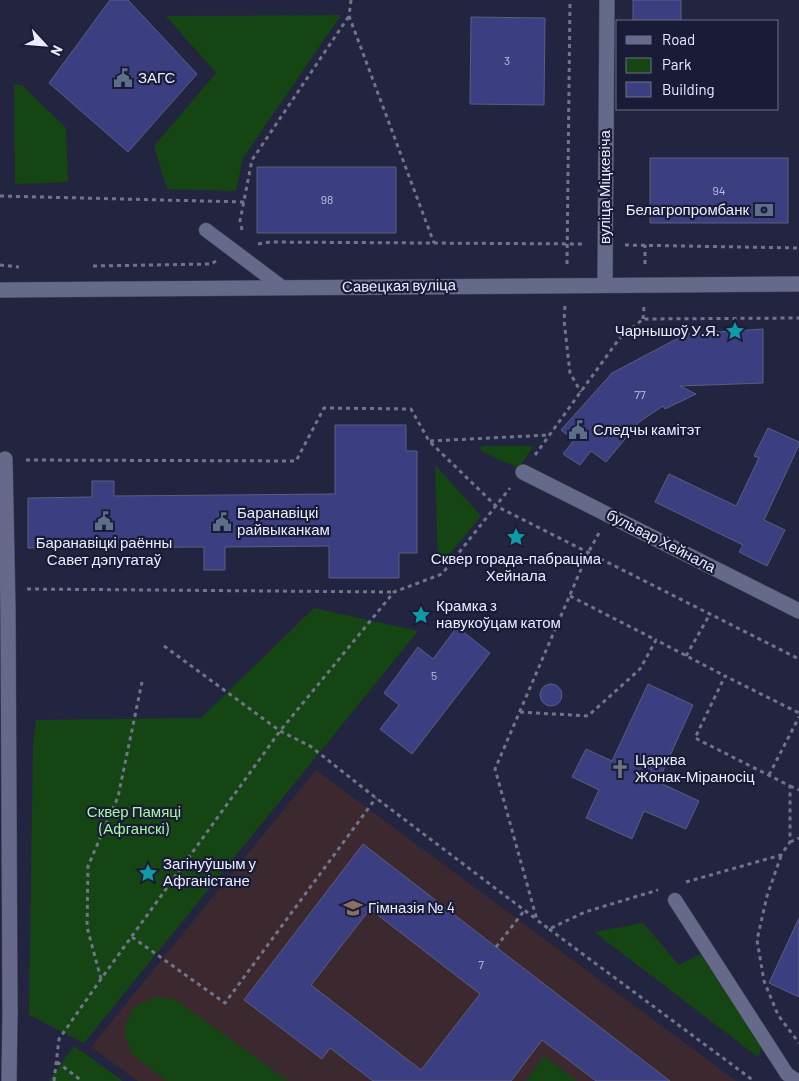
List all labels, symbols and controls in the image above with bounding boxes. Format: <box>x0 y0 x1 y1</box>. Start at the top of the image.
north arrow <box>20 20 70 70</box>
legend <box>616 20 779 110</box>
text: Road <box>662 30 695 48</box>
text: N <box>47 43 67 59</box>
house number: 3 <box>504 53 510 67</box>
text: Park <box>662 55 692 73</box>
public building icon: ЗАГС <box>112 67 134 89</box>
place label: ЗАГС <box>138 68 176 86</box>
text: Building <box>662 80 715 98</box>
street label: вуліца Міцкевіча <box>595 129 613 244</box>
house number: 94 <box>713 183 725 197</box>
house number: 98 <box>321 192 333 206</box>
bank icon: Белагропромбанк <box>753 199 775 221</box>
place label: Белагропромбанк <box>626 200 749 218</box>
street label: Савецкая вуліца <box>342 275 457 295</box>
place icon: Чарнышоў У.Я. <box>724 320 746 342</box>
place label: Чарнышоў У.Я. <box>615 321 720 339</box>
house number: 77 <box>634 387 646 401</box>
public building icon: Следчы камітэт <box>567 419 589 441</box>
place label: Следчы камітэт <box>593 420 701 438</box>
place label: Баранавіцкі райвыканкам <box>237 503 330 538</box>
street label: бульвар Хейнала <box>604 505 720 576</box>
public building icon: Баранавіцкі раённы Савет дэпутатаў <box>93 510 115 532</box>
public building icon: Баранавіцкі райвыканкам <box>211 511 233 533</box>
place icon: Сквер горада-пабраціма Хейнала <box>505 526 527 548</box>
place label: Баранавіцкі раённы Савет дэпутатаў <box>36 533 172 568</box>
place label: Сквер горада-пабраціма Хейнала <box>431 549 602 584</box>
place label: Крамка з навукоўцам катом <box>436 596 561 631</box>
place icon: Крамка з навукоўцам катом <box>410 604 432 626</box>
house number: 5 <box>431 668 437 682</box>
place label: Царква Жонак-Міраносіц <box>635 750 755 785</box>
church icon: Царква Жонак-Міраносіц <box>609 758 631 780</box>
park label: Сквер Памяці (Афганскі) <box>87 802 181 837</box>
place label: Загінуўшым у Афганістане <box>163 854 257 889</box>
place icon: Загінуўшым у Афганістане <box>137 862 159 884</box>
school or university icon: Гімназія № 4 <box>342 897 364 919</box>
place label: Гімназія № 4 <box>368 898 455 916</box>
house number: 7 <box>478 957 484 971</box>

